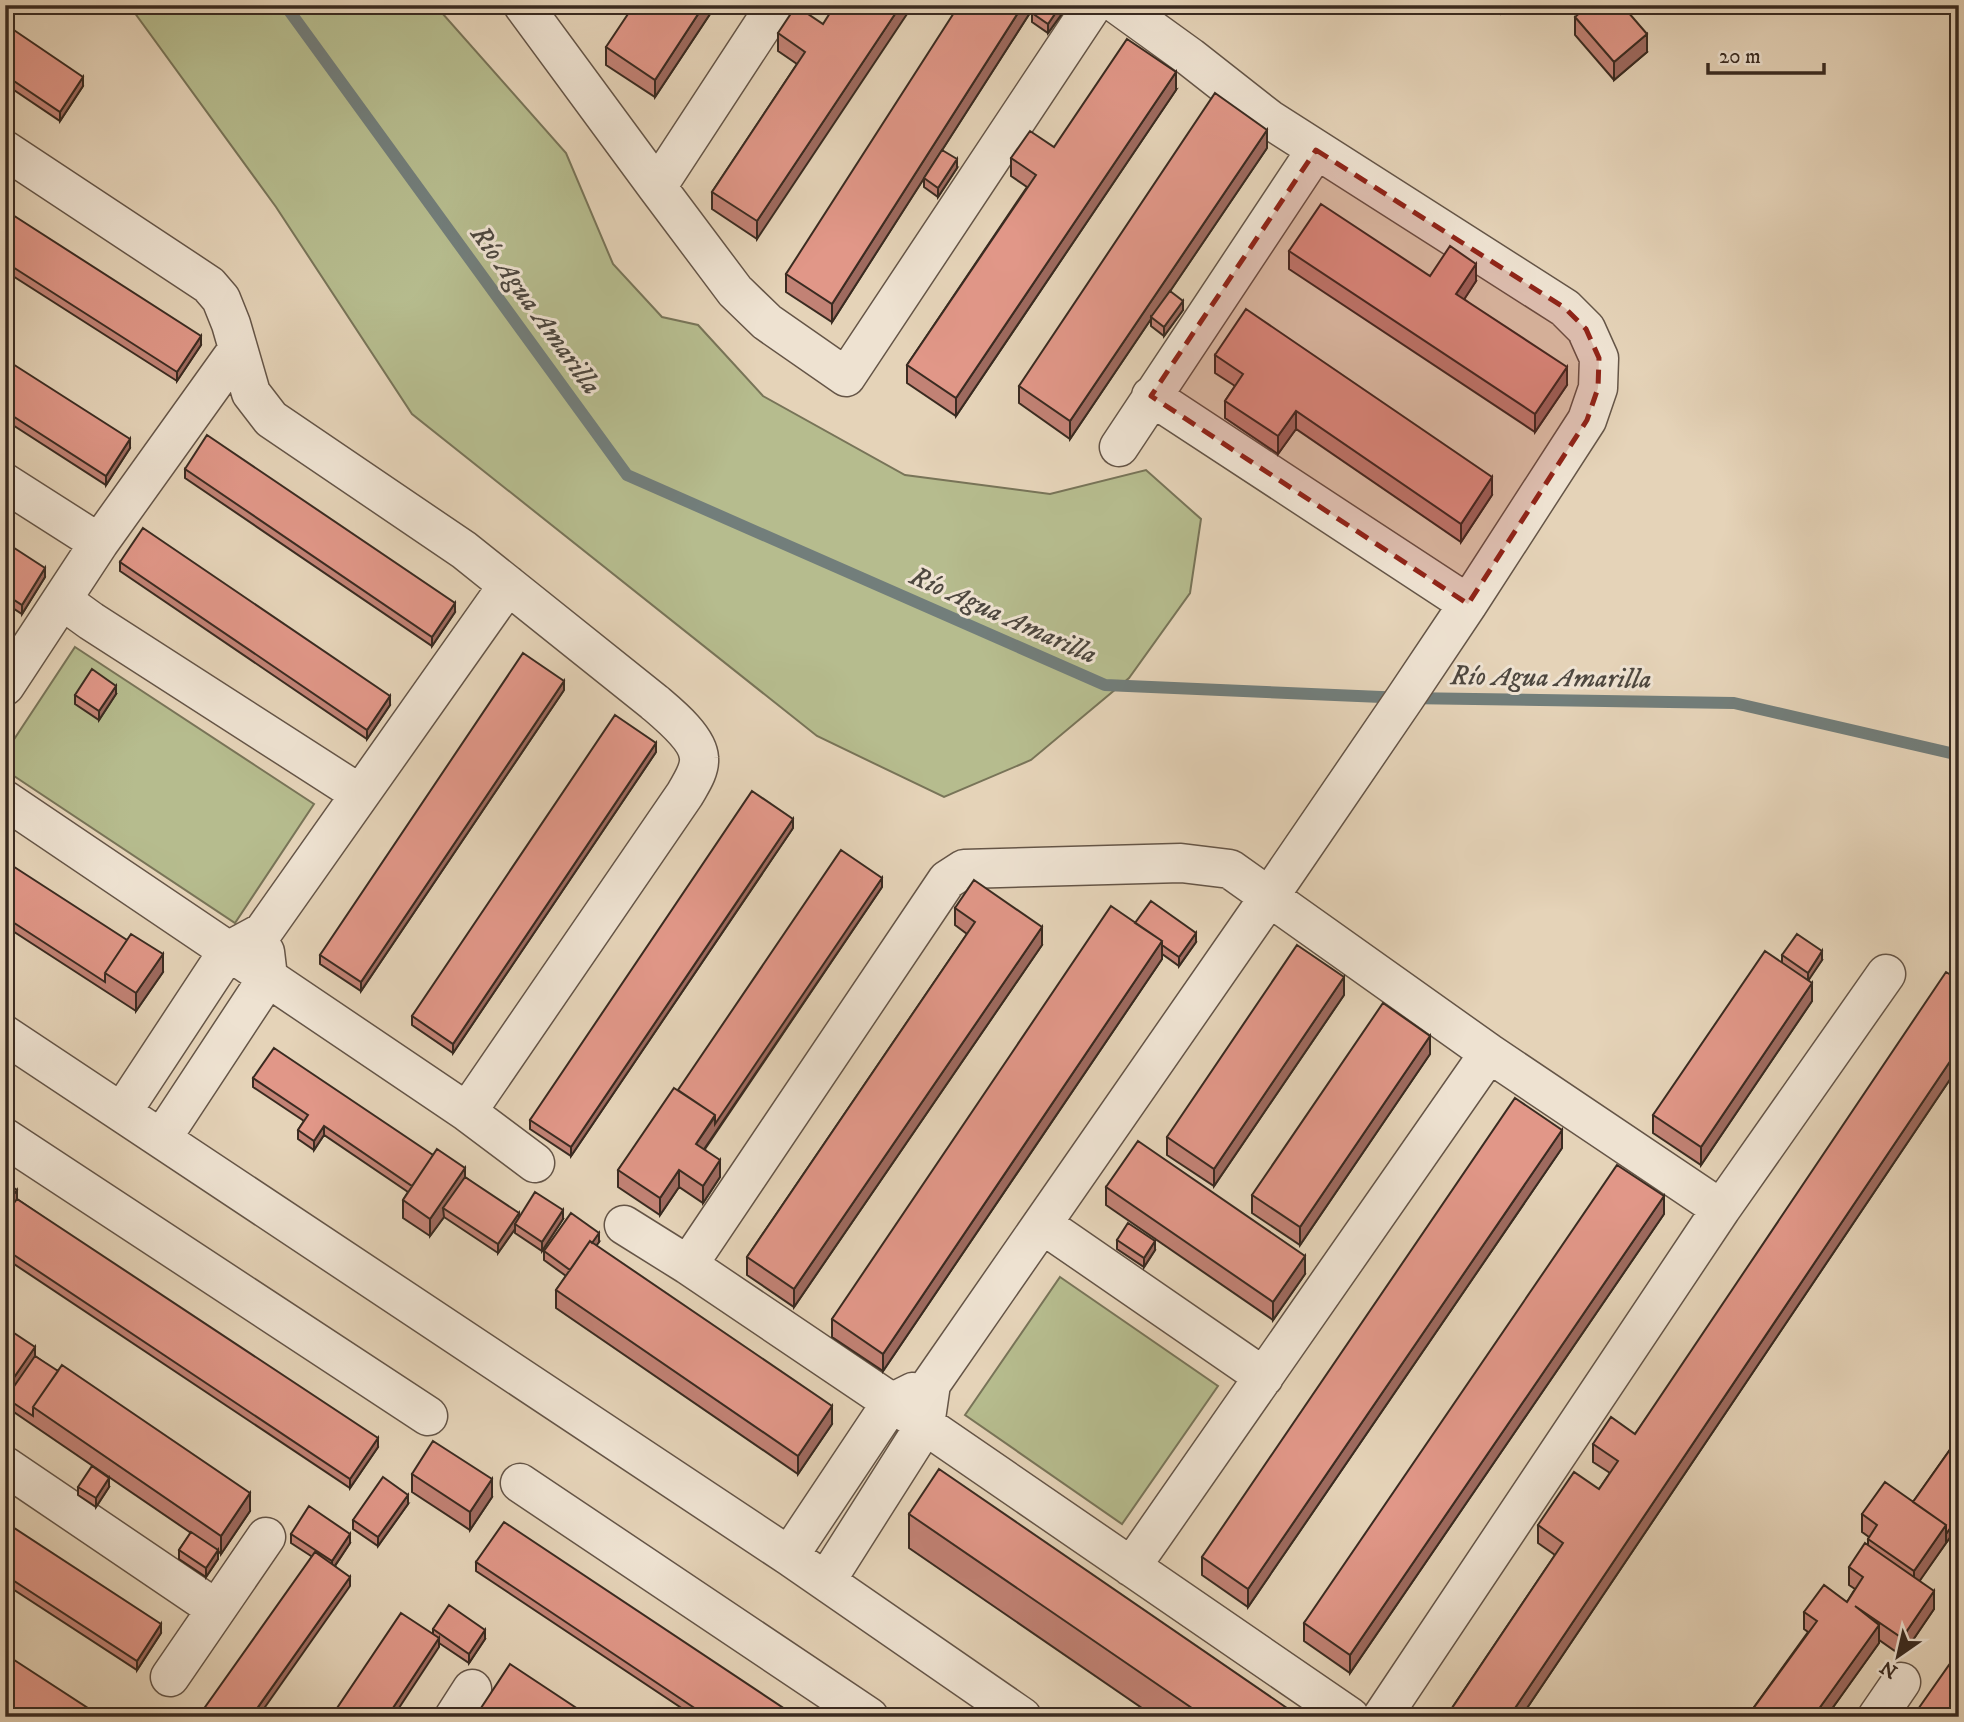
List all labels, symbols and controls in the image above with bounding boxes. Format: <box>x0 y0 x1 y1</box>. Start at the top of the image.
scale bar <box>1708 32 1824 76</box>
text: 20 m <box>1719 44 1761 70</box>
water label: Río Agua Amarilla <box>462 217 609 401</box>
water label: Río Agua Amarilla <box>904 558 1102 672</box>
water label: Río Agua Amarilla <box>1449 658 1652 697</box>
north arrow <box>1862 1620 1932 1690</box>
text: N <box>1876 1655 1902 1683</box>

